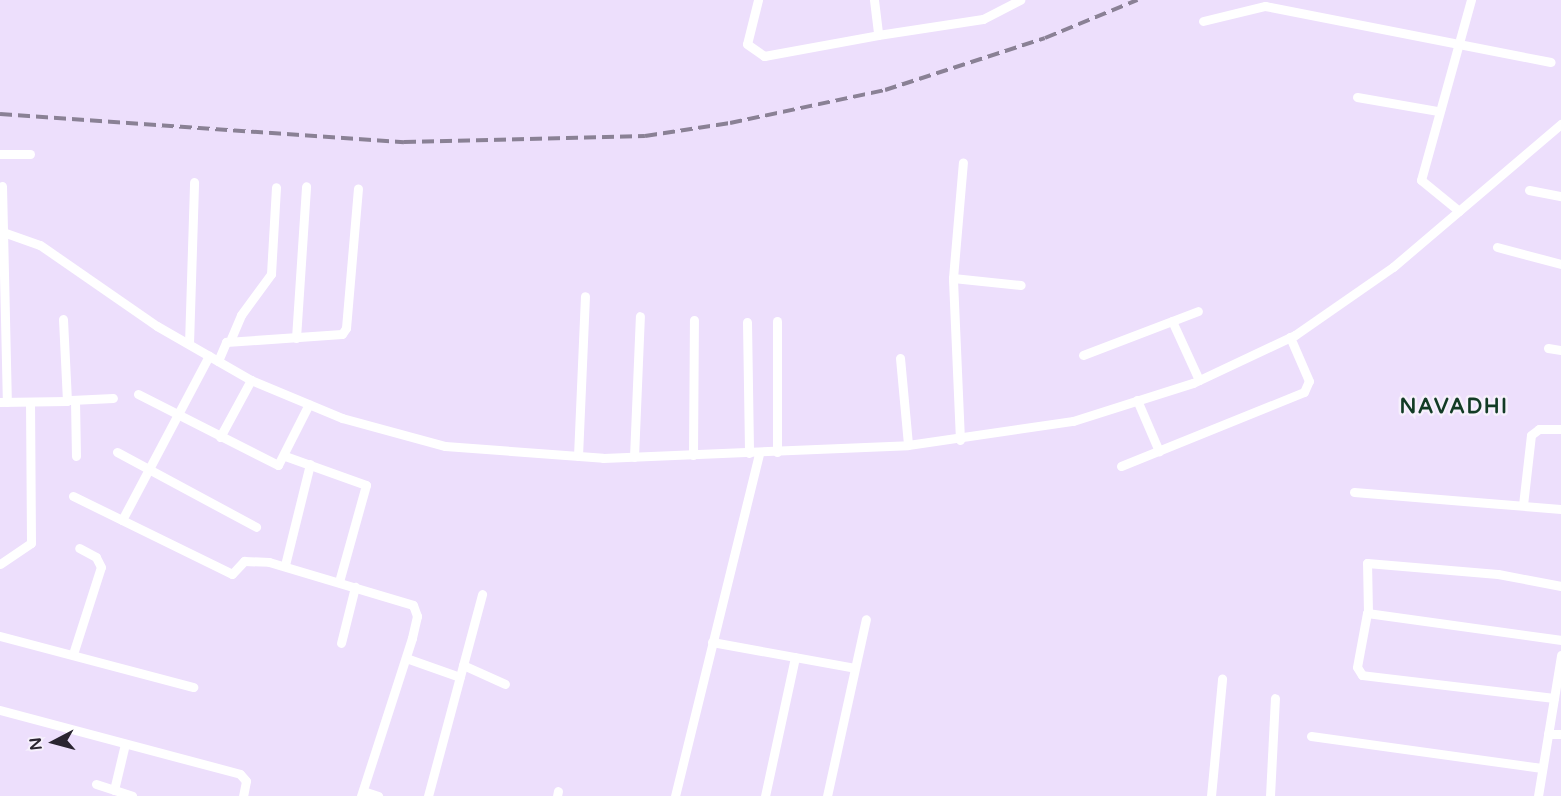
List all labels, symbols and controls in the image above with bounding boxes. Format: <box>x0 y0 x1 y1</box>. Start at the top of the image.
district label: NAVADHI <box>1399 394 1509 420</box>
north arrow <box>24 712 84 772</box>
text: N <box>25 736 47 751</box>

